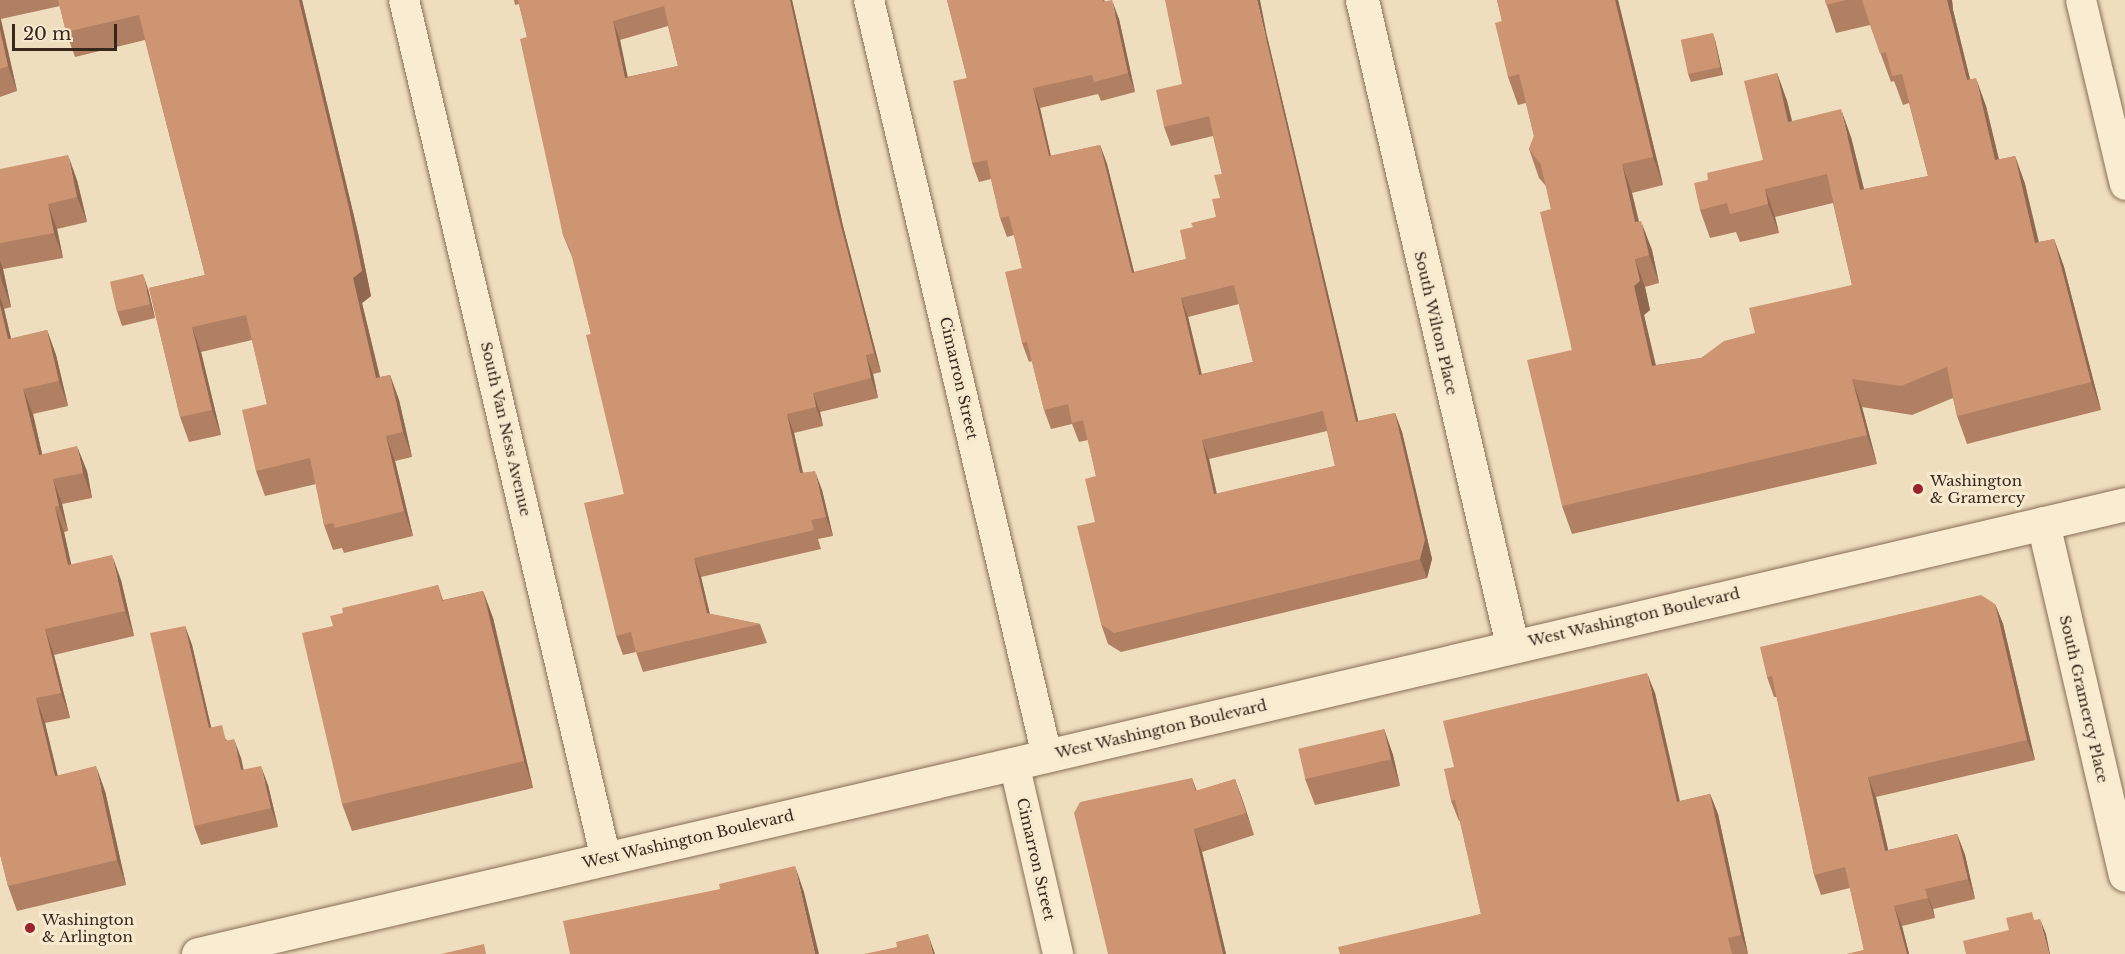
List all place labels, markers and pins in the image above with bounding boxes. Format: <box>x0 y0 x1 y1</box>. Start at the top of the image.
place label: Washington & Gramercy <box>1930 471 2025 506</box>
marker: Washington & Gramercy <box>1911 482 1925 496</box>
place label: Washington & Arlington <box>42 910 134 945</box>
marker: Washington & Arlington <box>23 921 37 935</box>

